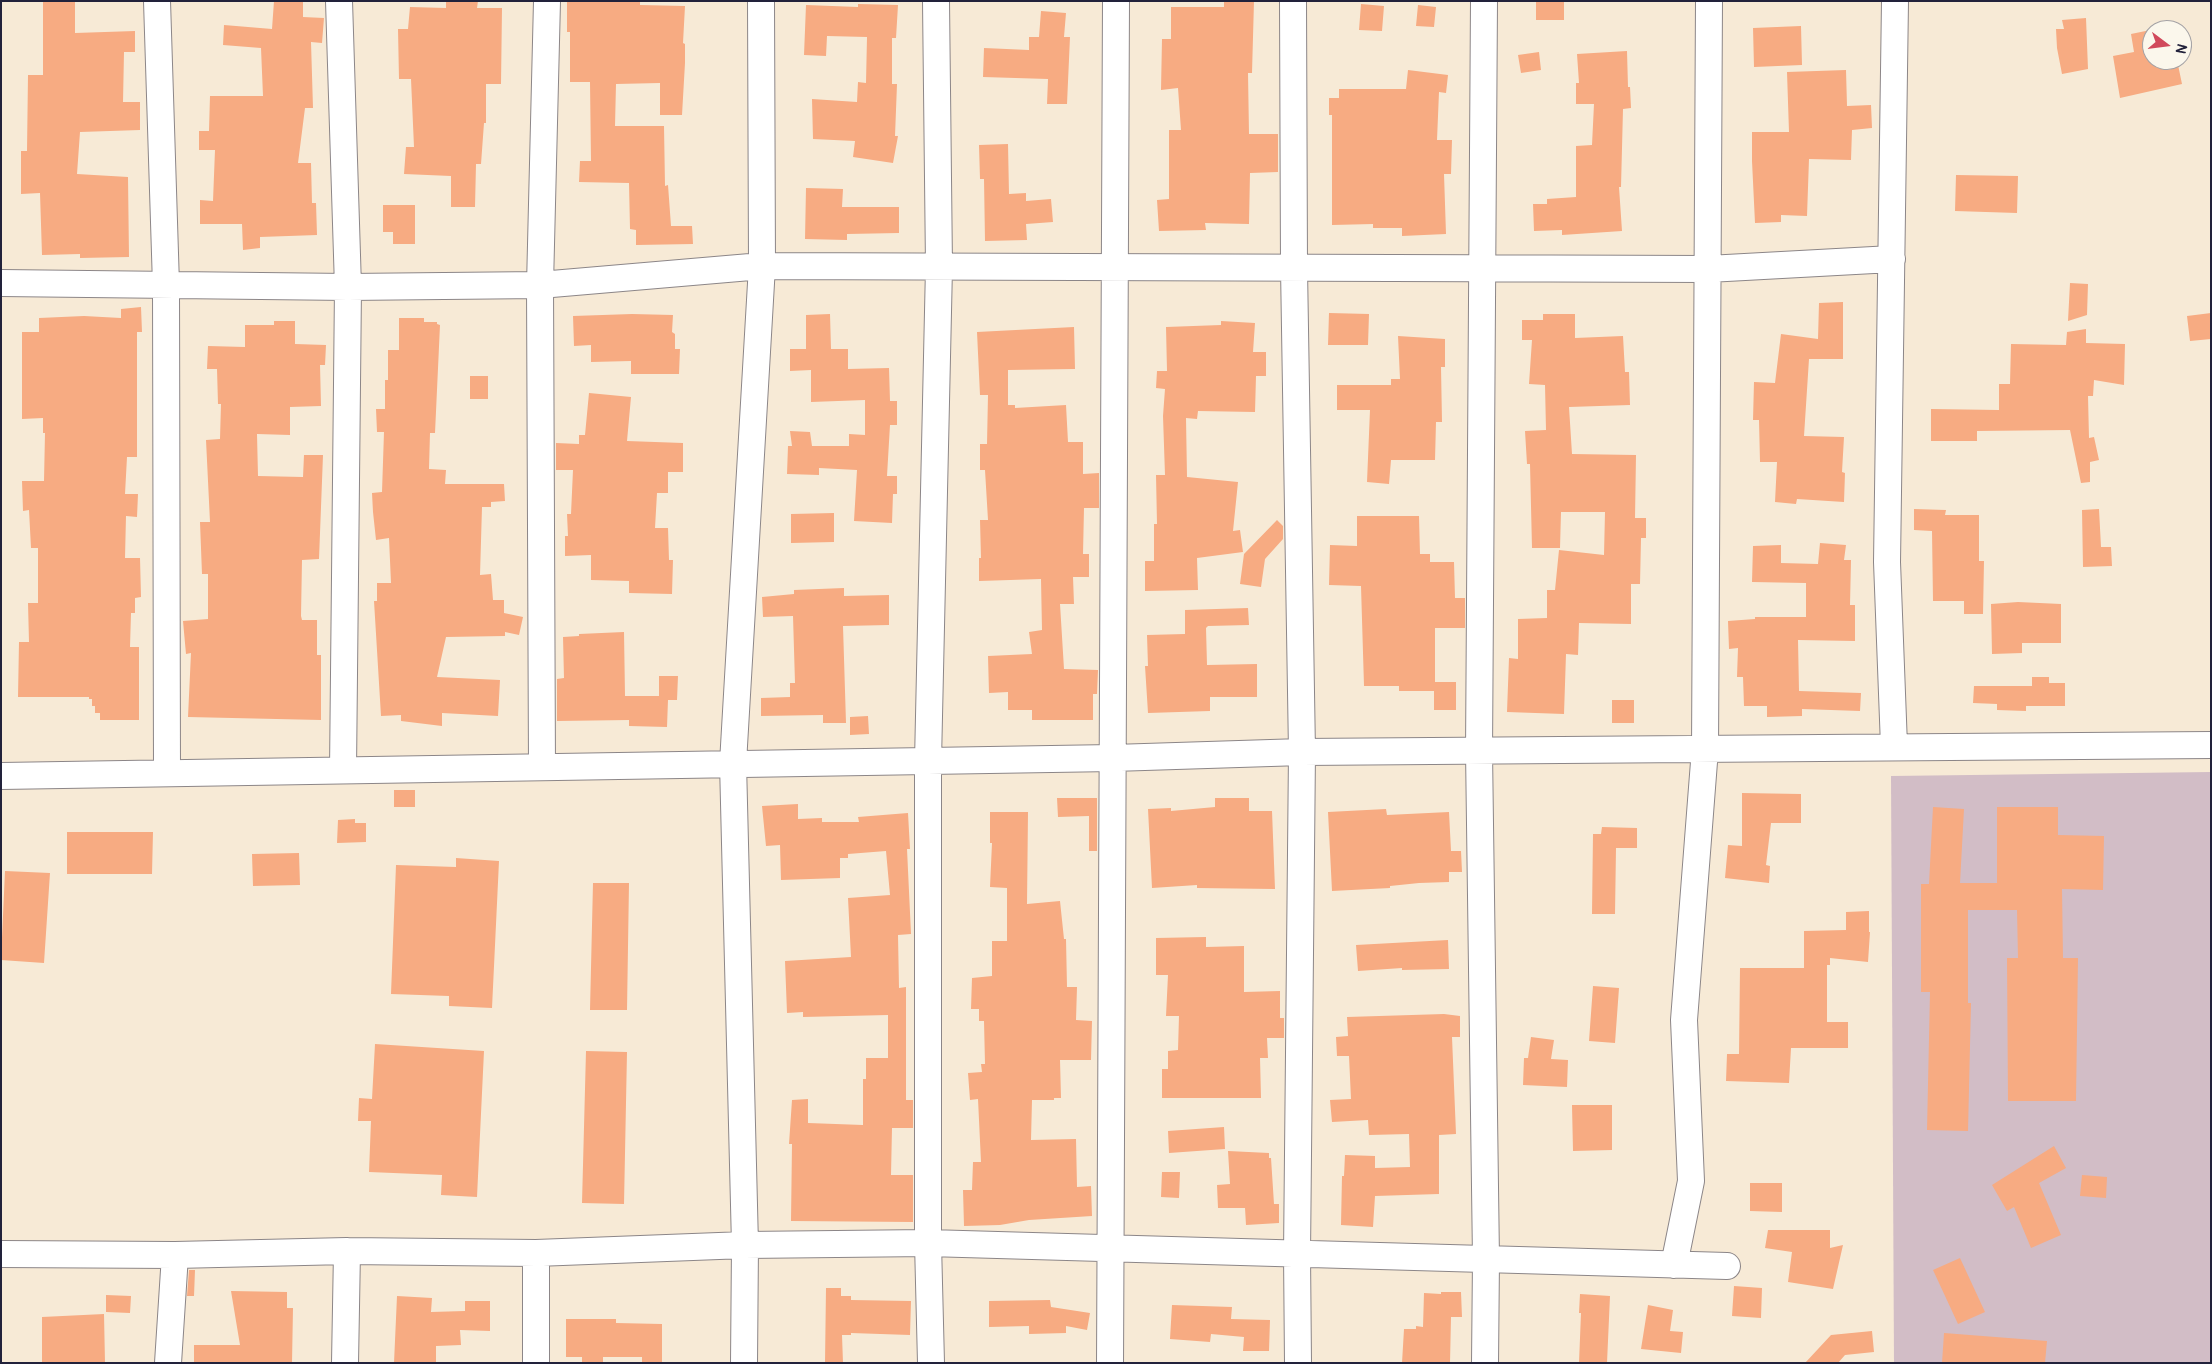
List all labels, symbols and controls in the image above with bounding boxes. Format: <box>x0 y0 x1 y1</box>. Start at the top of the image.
north arrow <box>2142 20 2192 70</box>
text: N <box>2172 42 2190 56</box>

